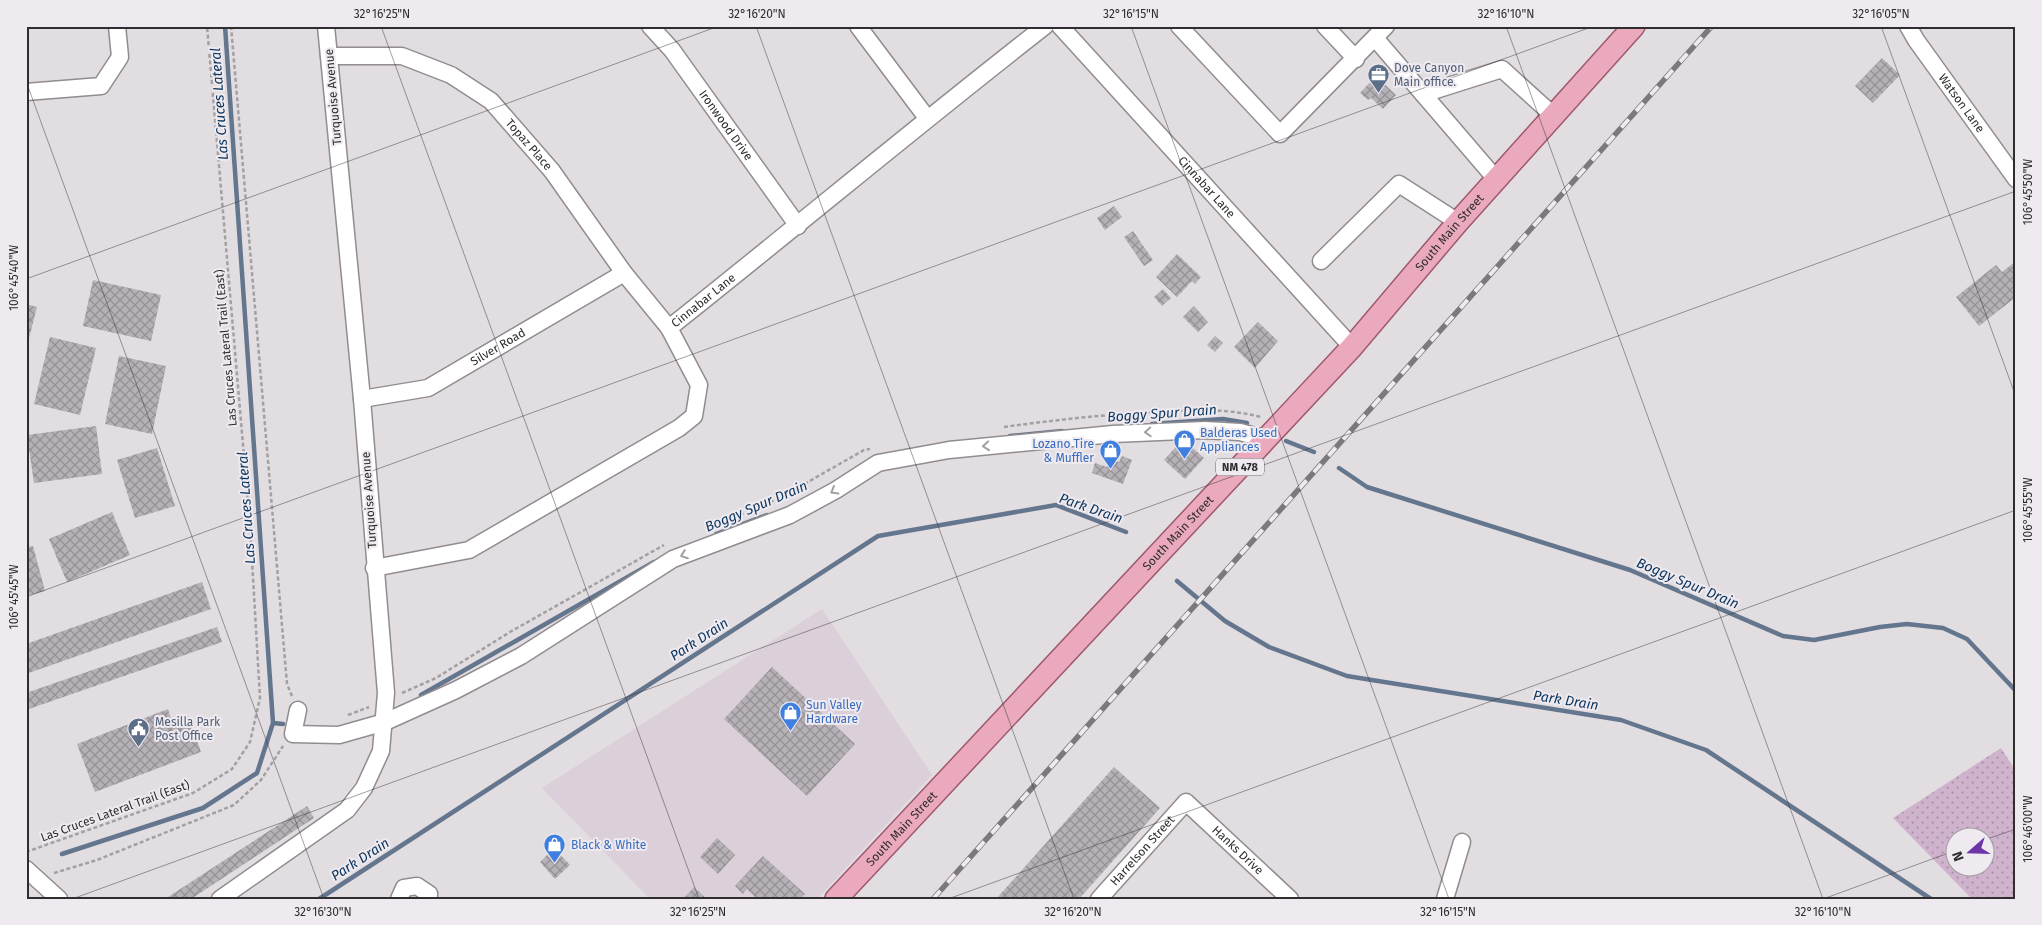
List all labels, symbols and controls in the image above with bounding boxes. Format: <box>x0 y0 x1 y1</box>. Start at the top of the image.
text: 32°16'25"N <box>354 7 410 21</box>
text: 32°16'20"N <box>728 7 786 21</box>
text: 32°16'15"N <box>1103 7 1159 21</box>
text: 32°16'10"N <box>1478 7 1534 21</box>
text: 32°16'05"N <box>1852 7 1910 21</box>
water label: Las Cruces Lateral <box>207 47 232 161</box>
street label: Turquoise Avenue <box>322 48 344 146</box>
place label: Dove Canyon Main office. <box>1394 61 1464 89</box>
office icon: Dove Canyon Main office. <box>1366 63 1390 94</box>
street label: Watson Lane <box>1936 71 1987 135</box>
street label: Ironwood Drive <box>696 87 756 163</box>
street label: Topaz Place <box>503 116 555 173</box>
street label: Cinnabar Lane <box>1175 154 1238 221</box>
text: 106°45'50"W <box>2021 159 2035 225</box>
street label: South Main Street <box>1412 191 1487 274</box>
text: 106°45'40"W <box>7 245 21 311</box>
street label: Las Cruces Lateral Trail (East) <box>212 269 240 427</box>
street label: Cinnabar Lane <box>669 271 738 330</box>
street label: Silver Road <box>468 325 528 369</box>
water label: Boggy Spur Drain <box>1107 401 1217 426</box>
place label: Balderas Used Appliances <box>1200 426 1278 454</box>
one-way arrow <box>1144 427 1152 438</box>
shop icon: Balderas Used Appliances <box>1172 428 1196 459</box>
place label: Lozano Tire & Muffler <box>1032 437 1094 465</box>
shop icon: Lozano Tire & Muffler <box>1098 439 1122 470</box>
one-way arrow <box>982 441 990 452</box>
water label: Las Cruces Lateral <box>234 451 259 565</box>
street label: Turquoise Avenue <box>359 451 379 549</box>
road number: NM 478 <box>1216 458 1264 476</box>
water label: Boggy Spur Drain <box>702 477 810 536</box>
text: 106°45'55"W <box>2021 477 2035 543</box>
one-way arrow <box>830 485 839 495</box>
water label: Park Drain <box>1057 490 1125 527</box>
street label: South Main Street <box>1140 492 1217 573</box>
one-way arrow <box>680 548 689 559</box>
water label: Boggy Spur Drain <box>1634 554 1742 613</box>
text: 106°45'45"W <box>7 564 21 630</box>
water label: Park Drain <box>667 614 732 665</box>
water label: Park Drain <box>1532 687 1600 714</box>
place label: Sun Valley Hardware <box>806 698 862 726</box>
shop icon: Sun Valley Hardware <box>778 700 802 731</box>
place label: Mesilla Park Post Office <box>155 715 221 743</box>
public building icon: Mesilla Park Post Office <box>127 717 151 748</box>
street label: Las Cruces Lateral Trail (East) <box>39 777 191 845</box>
street label: South Main Street <box>863 788 940 869</box>
text: 106°46'00"W <box>2021 795 2035 863</box>
street label: Harrelson Street <box>1107 812 1178 888</box>
street label: Hanks Drive <box>1209 823 1266 877</box>
north arrow <box>1944 828 1994 878</box>
shop icon: Black & White <box>543 833 567 864</box>
water label: Park Drain <box>328 834 393 885</box>
place label: Black & White <box>571 838 646 852</box>
text: N <box>1949 849 1968 864</box>
text: 32°16'30"N <box>294 905 352 919</box>
text: 32°16'25"N <box>670 905 726 919</box>
text: 32°16'20"N <box>1044 905 1102 919</box>
text: 32°16'15"N <box>1420 905 1476 919</box>
text: 32°16'10"N <box>1795 905 1851 919</box>

